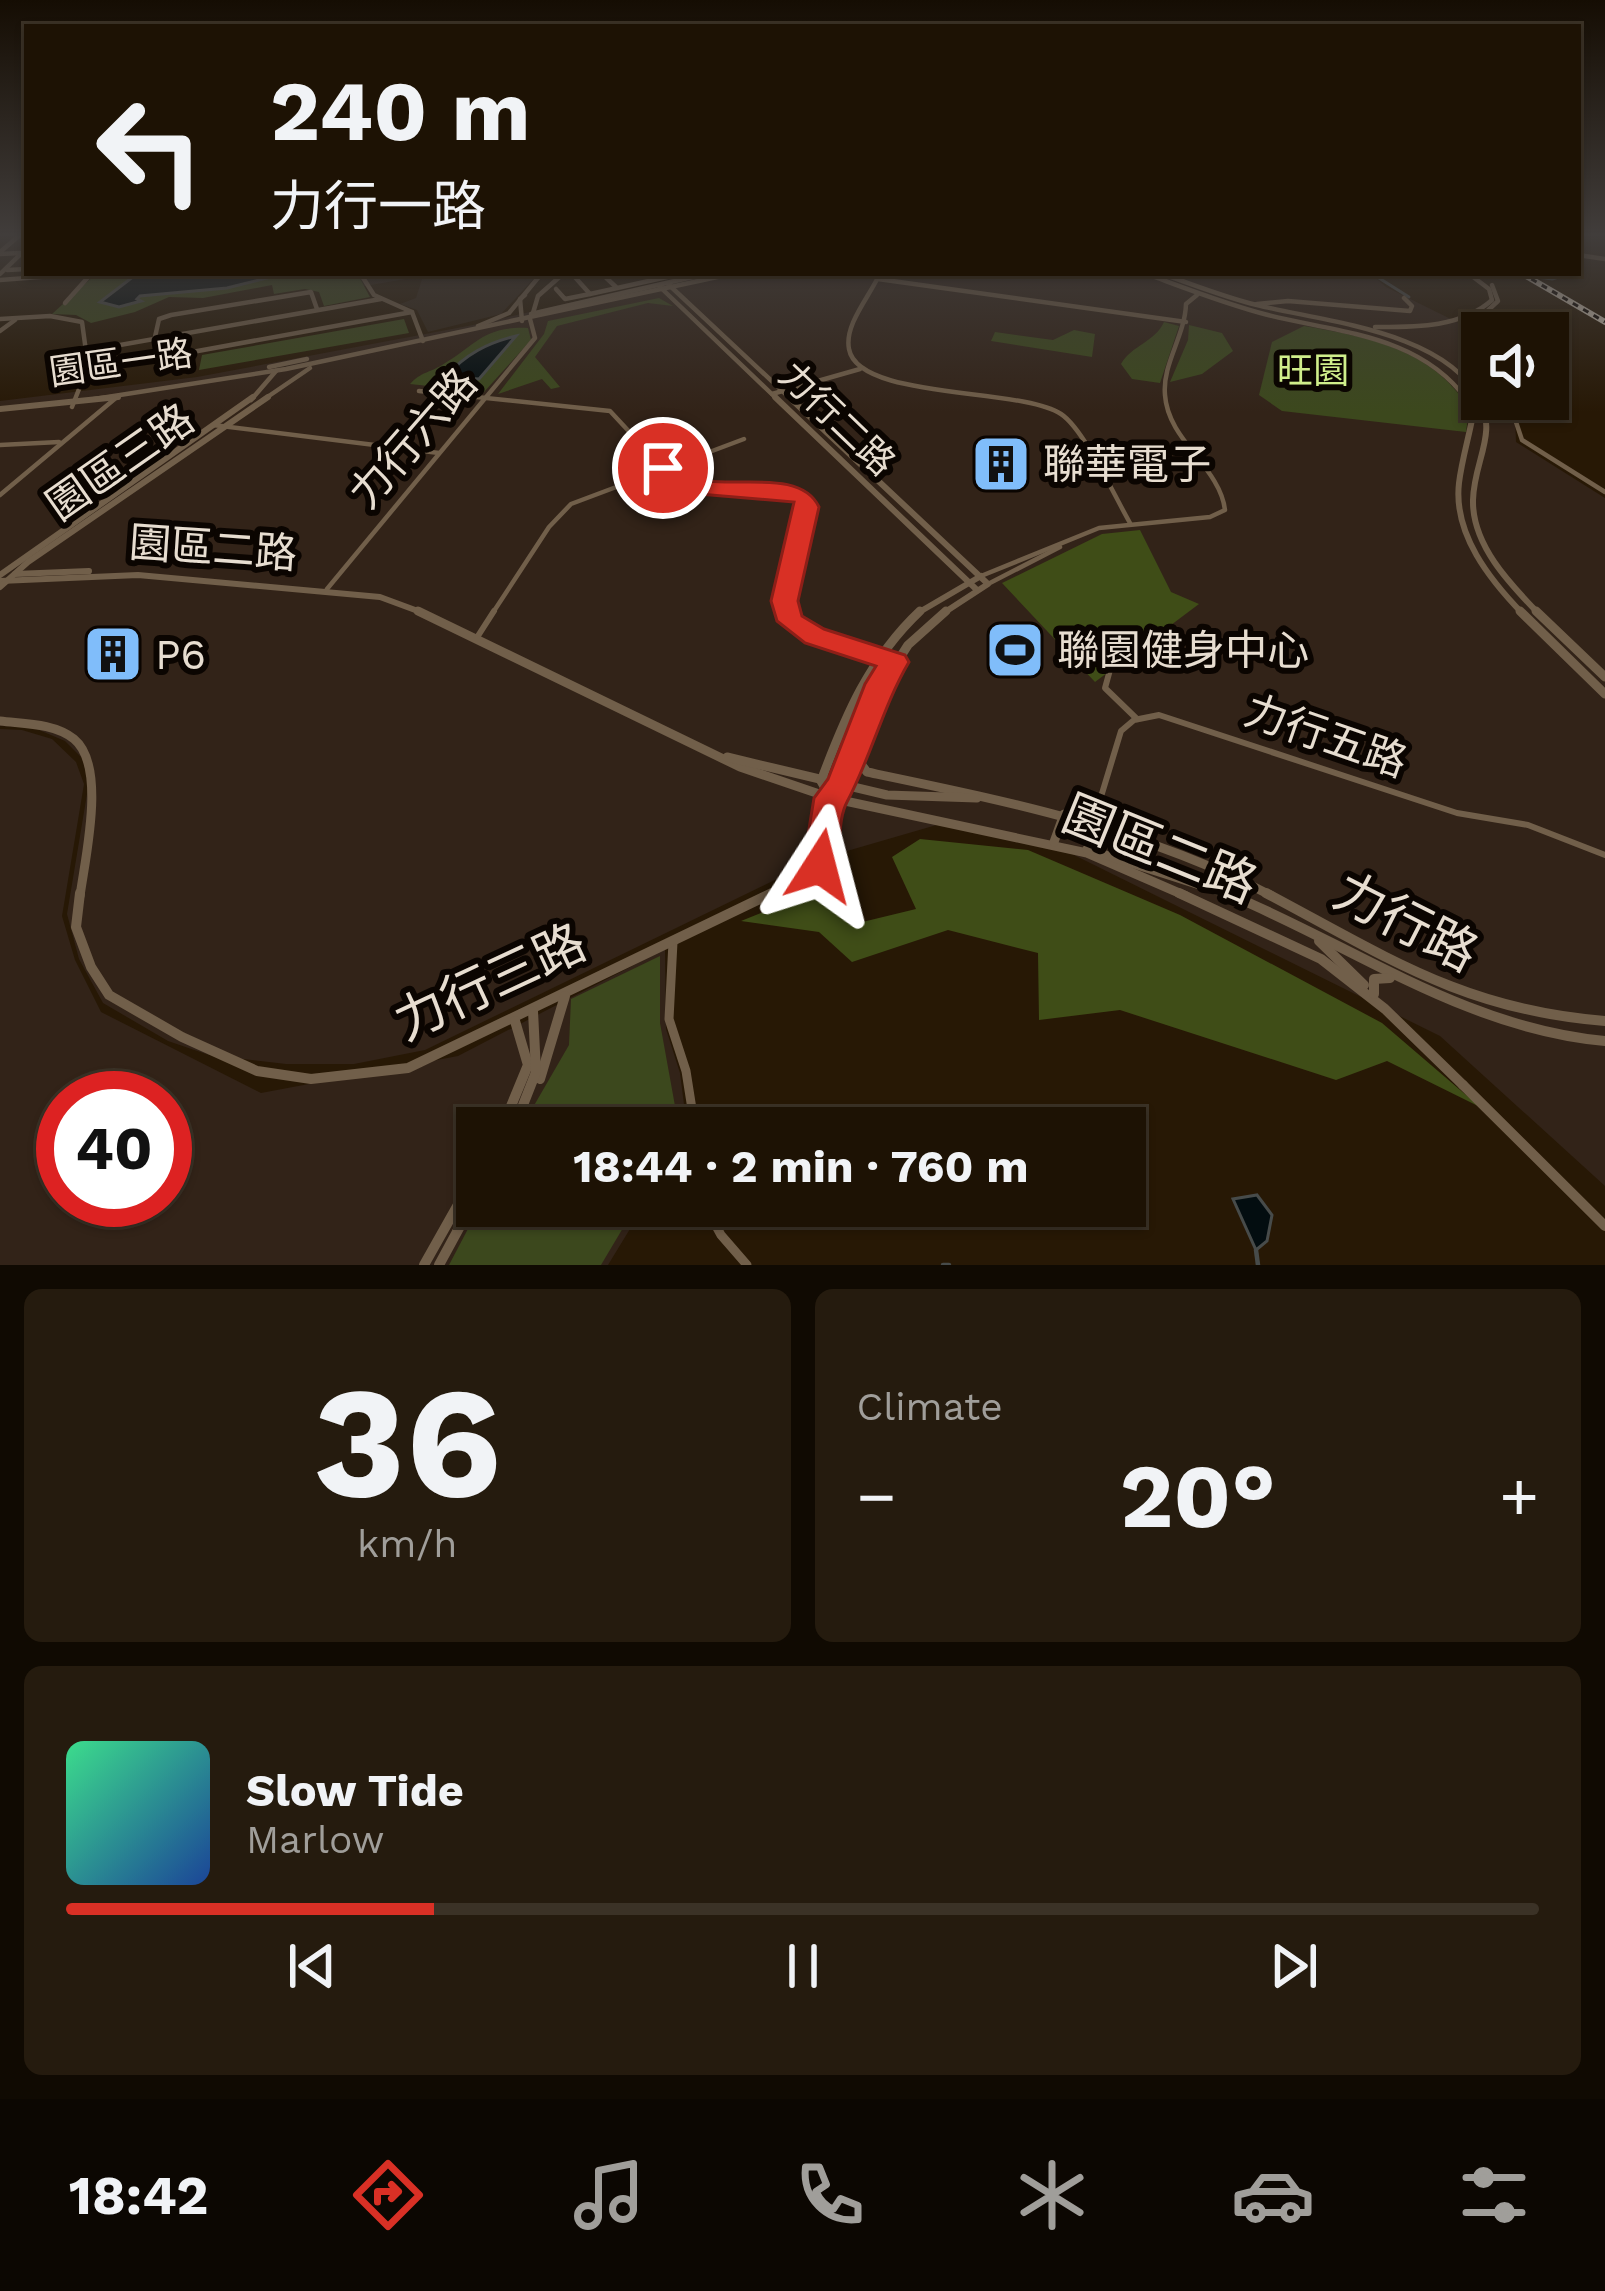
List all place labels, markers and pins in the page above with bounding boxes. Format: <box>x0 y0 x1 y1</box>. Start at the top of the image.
pin <box>612 417 714 519</box>
building icon: 聯華電子 <box>970 433 1032 495</box>
place label: 聯華電子 <box>1043 440 1211 489</box>
sports icon: 聯園健身中心 <box>984 619 1046 681</box>
building icon: P6 <box>82 623 144 685</box>
place label: 聯園健身中心 <box>1057 626 1309 675</box>
place label: P6 <box>155 630 206 679</box>

